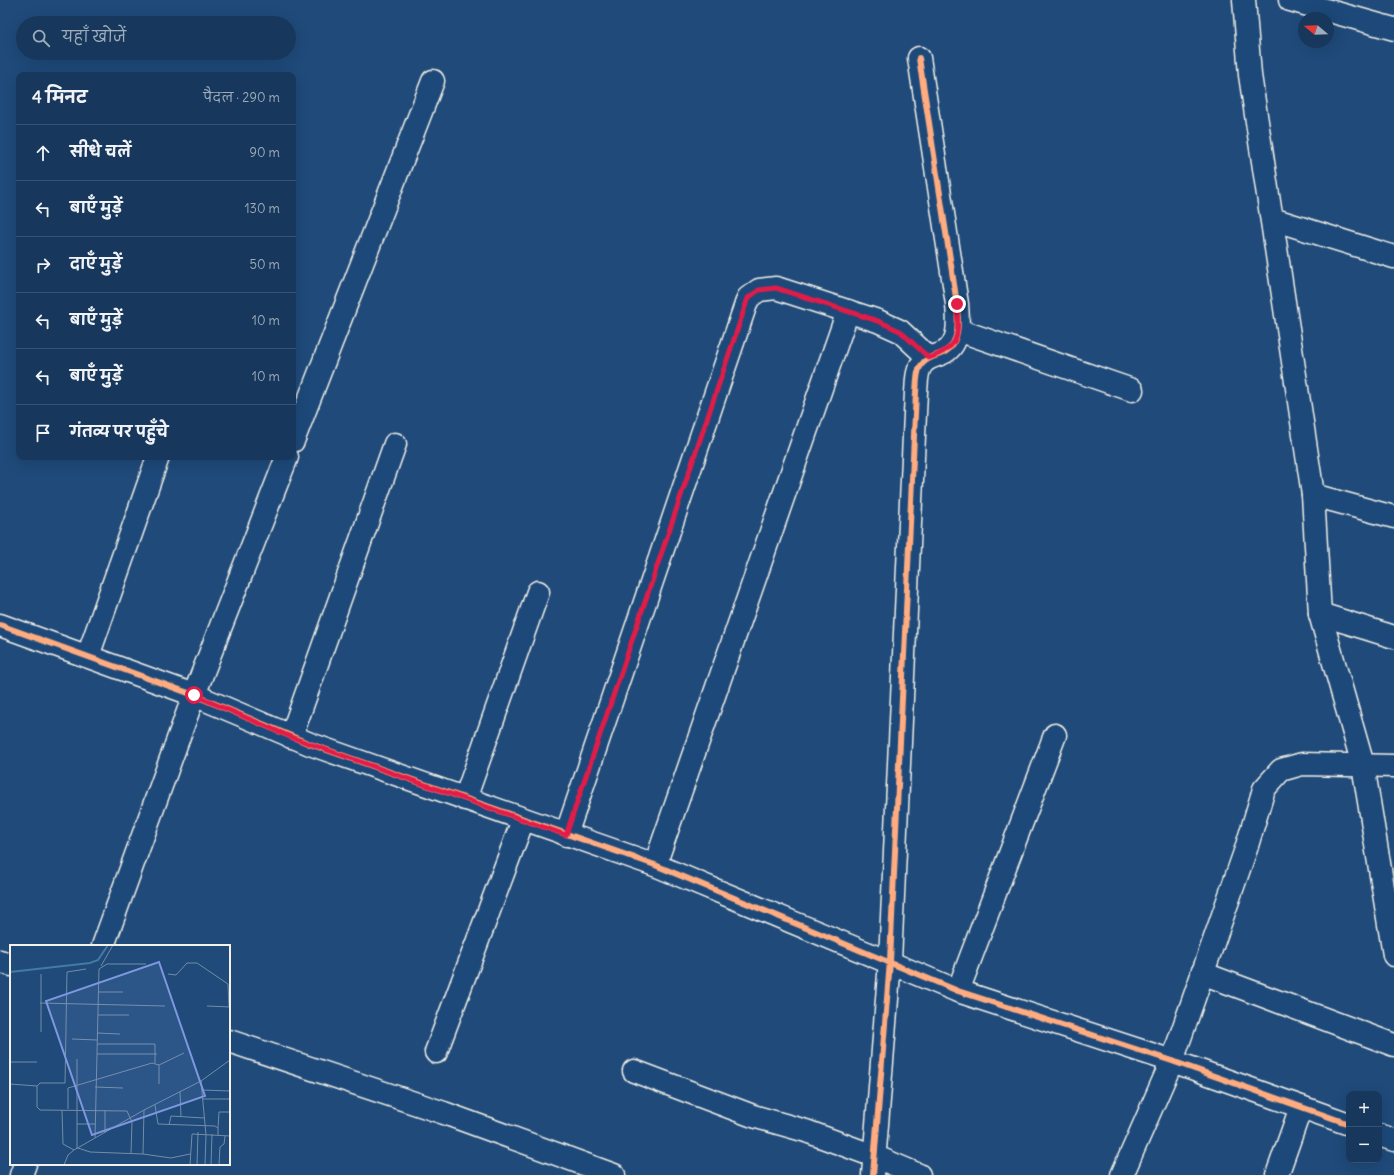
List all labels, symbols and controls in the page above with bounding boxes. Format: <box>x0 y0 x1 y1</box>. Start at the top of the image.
north arrow <box>1298 12 1334 48</box>
search box <box>16 16 296 60</box>
icon: search <box>30 27 52 49</box>
text: यहाँ खोजें <box>62 27 126 46</box>
text: 4 मिनट <box>32 86 87 108</box>
text: पैदल · 290 m <box>203 89 280 106</box>
icon: ahead <box>32 142 54 164</box>
text: सीधे चलें <box>70 142 131 161</box>
text: 90 m <box>249 144 280 161</box>
icon: left <box>32 198 54 220</box>
text: बाएँ मुड़ें <box>70 198 122 217</box>
text: 130 m <box>244 200 280 217</box>
icon: right <box>32 254 54 276</box>
text: दाएँ मुड़ें <box>70 254 122 273</box>
text: 50 m <box>249 256 280 273</box>
route end <box>948 295 966 313</box>
icon: left <box>32 310 54 332</box>
text: बाएँ मुड़ें <box>70 310 122 329</box>
text: 10 m <box>252 312 280 329</box>
icon: left <box>32 366 54 388</box>
text: बाएँ मुड़ें <box>70 366 122 385</box>
text: 10 m <box>252 368 280 385</box>
icon: arrive <box>32 422 54 444</box>
text: गंतव्य पर पहुँचे <box>70 422 168 441</box>
route start <box>185 686 203 704</box>
inset map <box>10 945 230 1165</box>
map controls <box>1346 1091 1382 1163</box>
button: + <box>1346 1091 1382 1127</box>
button: − <box>1346 1127 1382 1163</box>

